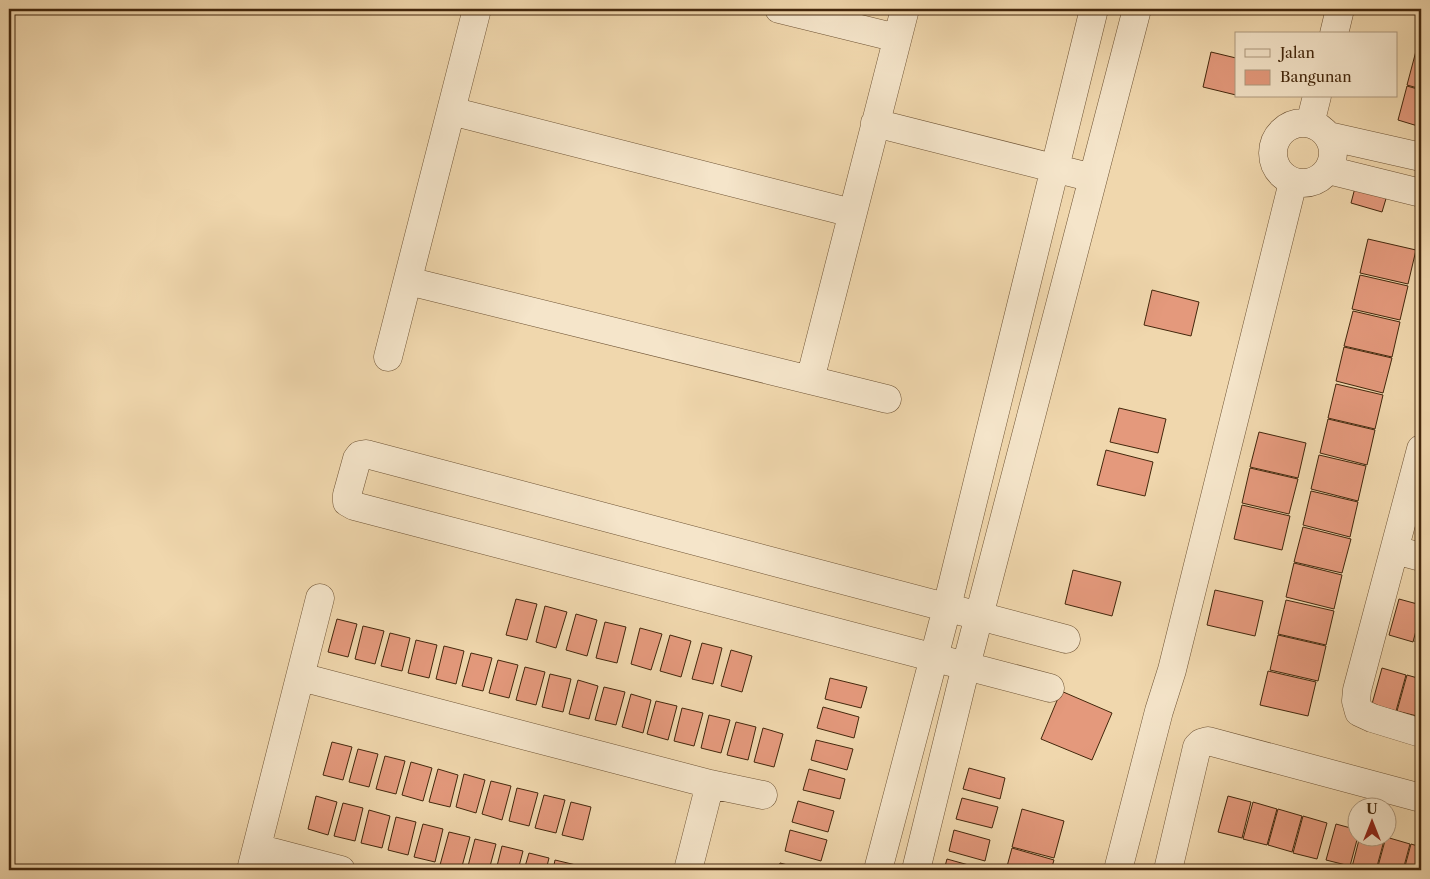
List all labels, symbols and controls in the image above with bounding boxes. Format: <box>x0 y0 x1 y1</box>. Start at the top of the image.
legend <box>1235 32 1398 98</box>
text: Jalan <box>1278 43 1315 62</box>
text: Bangunan <box>1280 67 1352 86</box>
north arrow <box>1348 796 1398 846</box>
text: U <box>1366 800 1378 818</box>

